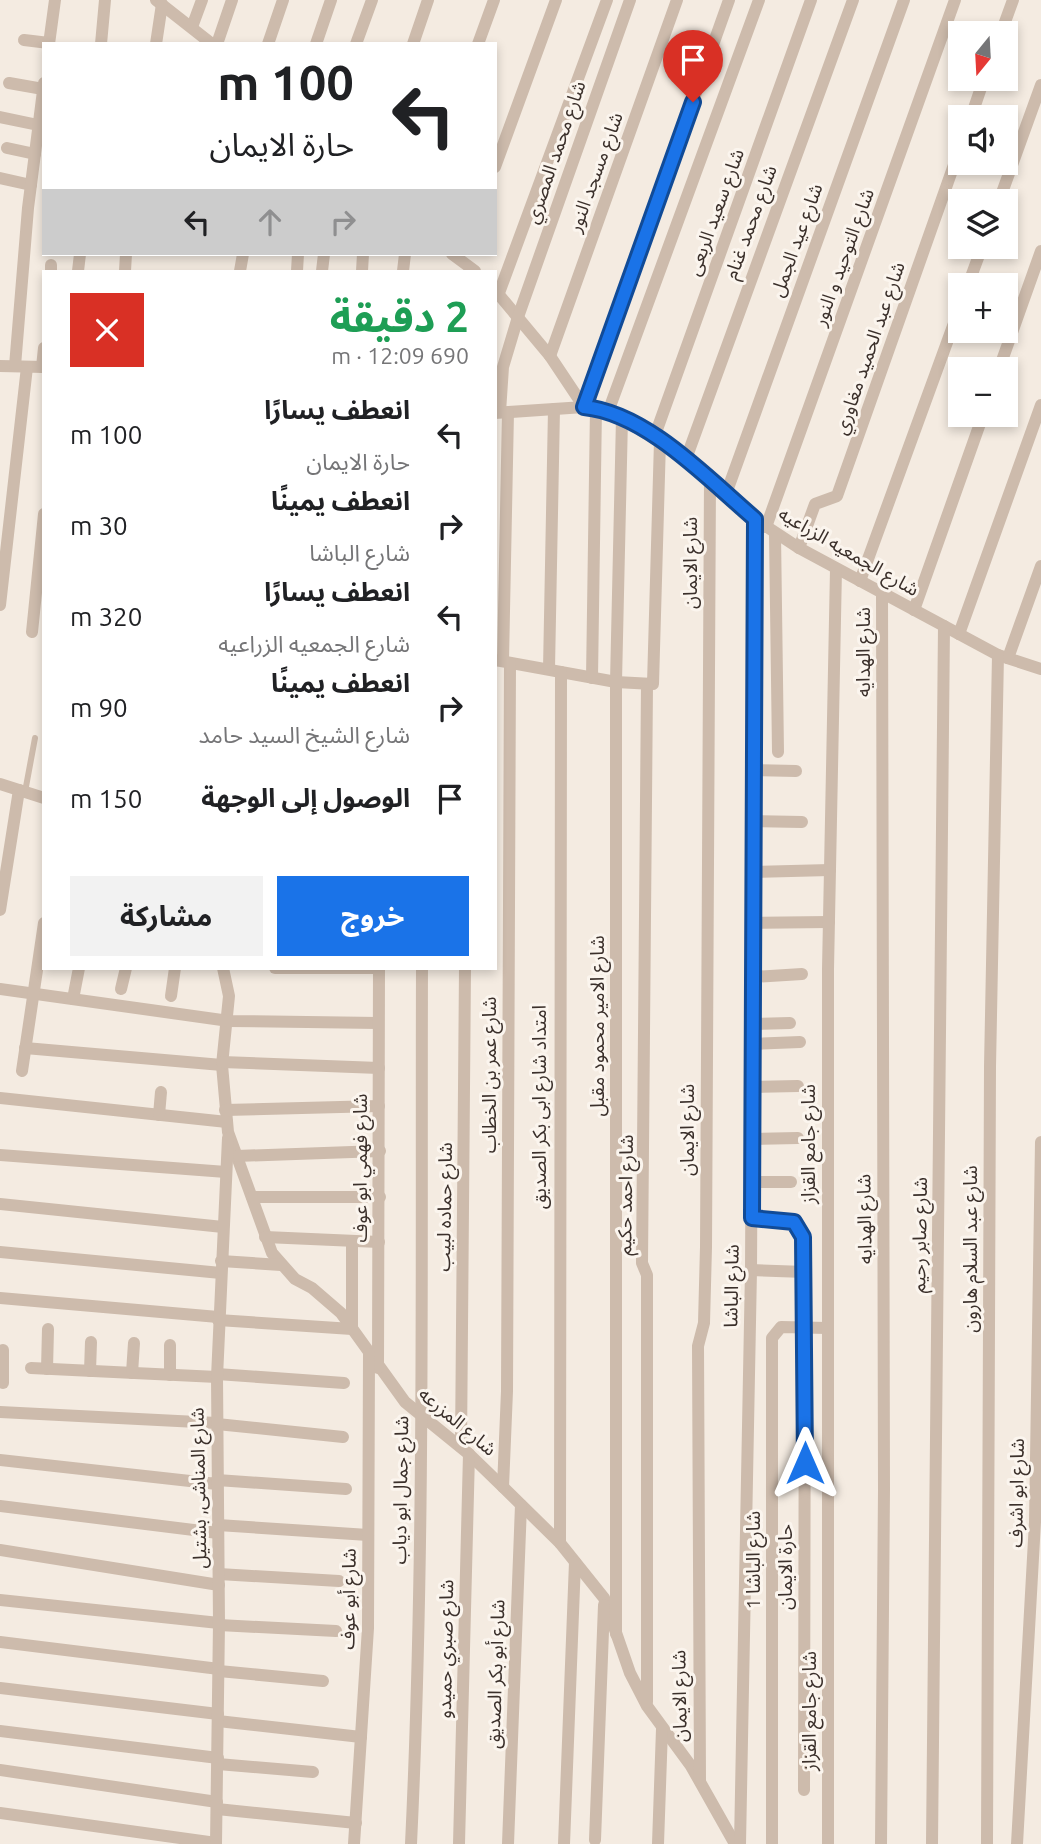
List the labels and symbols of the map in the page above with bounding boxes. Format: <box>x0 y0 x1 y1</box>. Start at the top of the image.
north arrow <box>948 21 1018 91</box>
pin <box>663 30 723 102</box>
street label: شارع محمد المصري <box>520 78 594 228</box>
street label: شارع مسجد النور <box>563 109 630 237</box>
street label: شارع سعيد الربعى <box>682 146 751 279</box>
street label: شارع محمد غنام <box>719 162 785 283</box>
street label: شارع عيد الجمل <box>765 180 829 301</box>
street label: شارع التوحيد و النور <box>808 185 881 331</box>
street label: شارع عبد الحميد مغاوري <box>829 259 913 439</box>
street label: شارع الجمعيه الزراعيه <box>773 502 923 603</box>
street label: شارع الايمان <box>679 517 704 609</box>
street label: شارع الهدايه <box>852 607 877 697</box>
street label: شارع الامير محمود مقبل <box>586 935 611 1117</box>
street label: شارع عمر بن الخطاب <box>478 997 503 1153</box>
street label: امتداد شارع ابى بكر الصديق <box>528 1005 553 1209</box>
street label: شارع الايمان <box>676 1084 701 1176</box>
street label: شارع جامع القزاز <box>797 1084 823 1205</box>
street label: شارع فهمي ابو عوف <box>349 1094 375 1242</box>
street label: شارع احمد حكيم <box>613 1134 641 1256</box>
street label: شارع حماده لبيب <box>432 1142 459 1272</box>
street label: شارع عبد السلام هارون <box>959 1165 985 1333</box>
street label: شارع الهدايه <box>852 1174 879 1264</box>
street label: شارع صابر رحيم <box>907 1177 935 1293</box>
street label: شارع الباشا <box>719 1244 746 1328</box>
street label: شارع المزرعه <box>413 1382 501 1462</box>
street label: شارع المناشى, بشتيل <box>186 1407 213 1569</box>
street label: شارع جمال ابو دياب <box>388 1415 415 1565</box>
position arrow <box>768 1426 842 1500</box>
street label: شارع ابو اشرف <box>1004 1438 1031 1548</box>
street label: شارع الباشا 1 <box>742 1511 767 1609</box>
street label: حارة الايمان <box>774 1524 797 1610</box>
street label: شارع أبو عوف <box>336 1548 363 1650</box>
street label: شارع صبري حميدو <box>433 1579 462 1719</box>
street label: شارع أبو بكر الصديق <box>481 1599 512 1749</box>
street label: شارع الايمان <box>667 1650 694 1742</box>
street label: شارع جامع القزاز <box>798 1651 824 1772</box>

